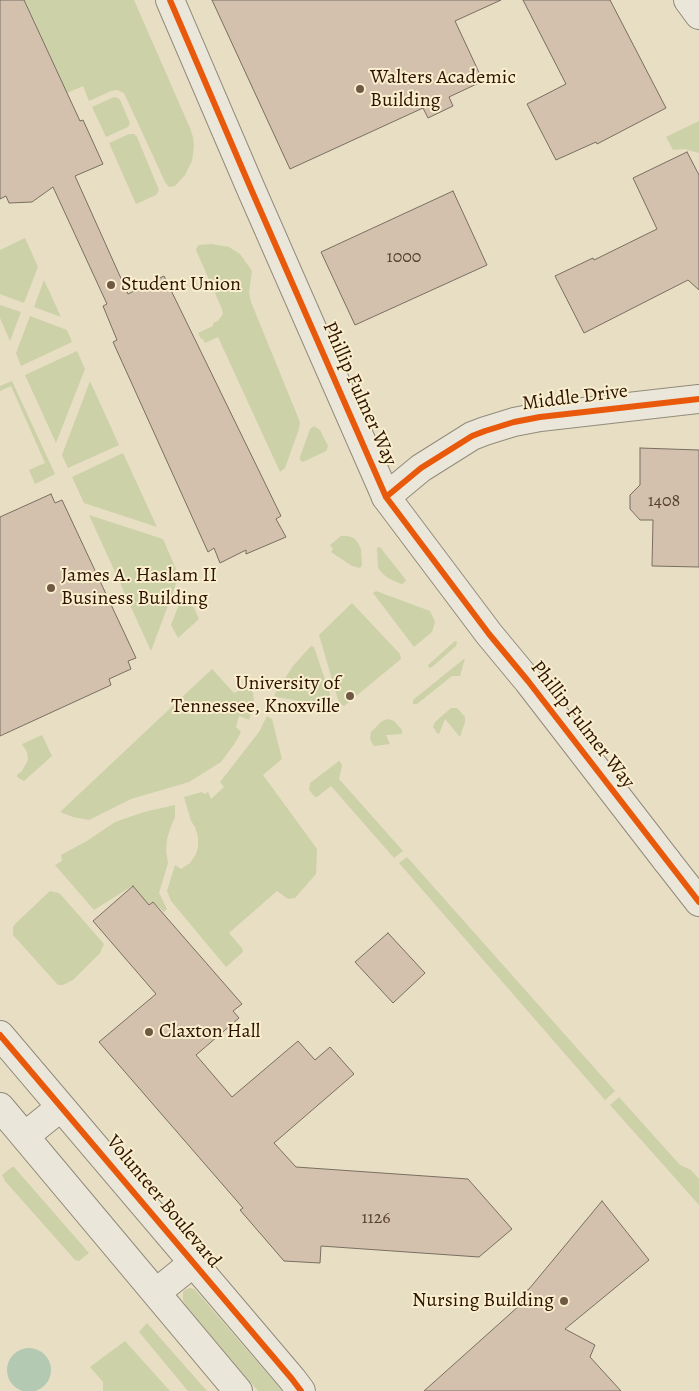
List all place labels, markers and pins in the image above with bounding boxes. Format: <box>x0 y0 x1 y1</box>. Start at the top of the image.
place label: Walters Academic Building <box>370 66 516 113</box>
marker: Walters Academic Building <box>354 83 366 95</box>
place label: Student Union <box>121 273 241 297</box>
marker: Student Union <box>105 279 117 291</box>
place label: James A. Haslam II Business Building <box>61 564 217 611</box>
marker: James A. Haslam II Business Building <box>45 582 57 594</box>
place label: University of Tennessee, Knoxville <box>171 672 340 719</box>
marker: University of Tennessee, Knoxville <box>344 690 356 702</box>
place label: Claxton Hall <box>159 1020 260 1044</box>
marker: Claxton Hall <box>143 1026 155 1038</box>
place label: Nursing Building <box>412 1289 554 1313</box>
marker: Nursing Building <box>558 1295 570 1307</box>

